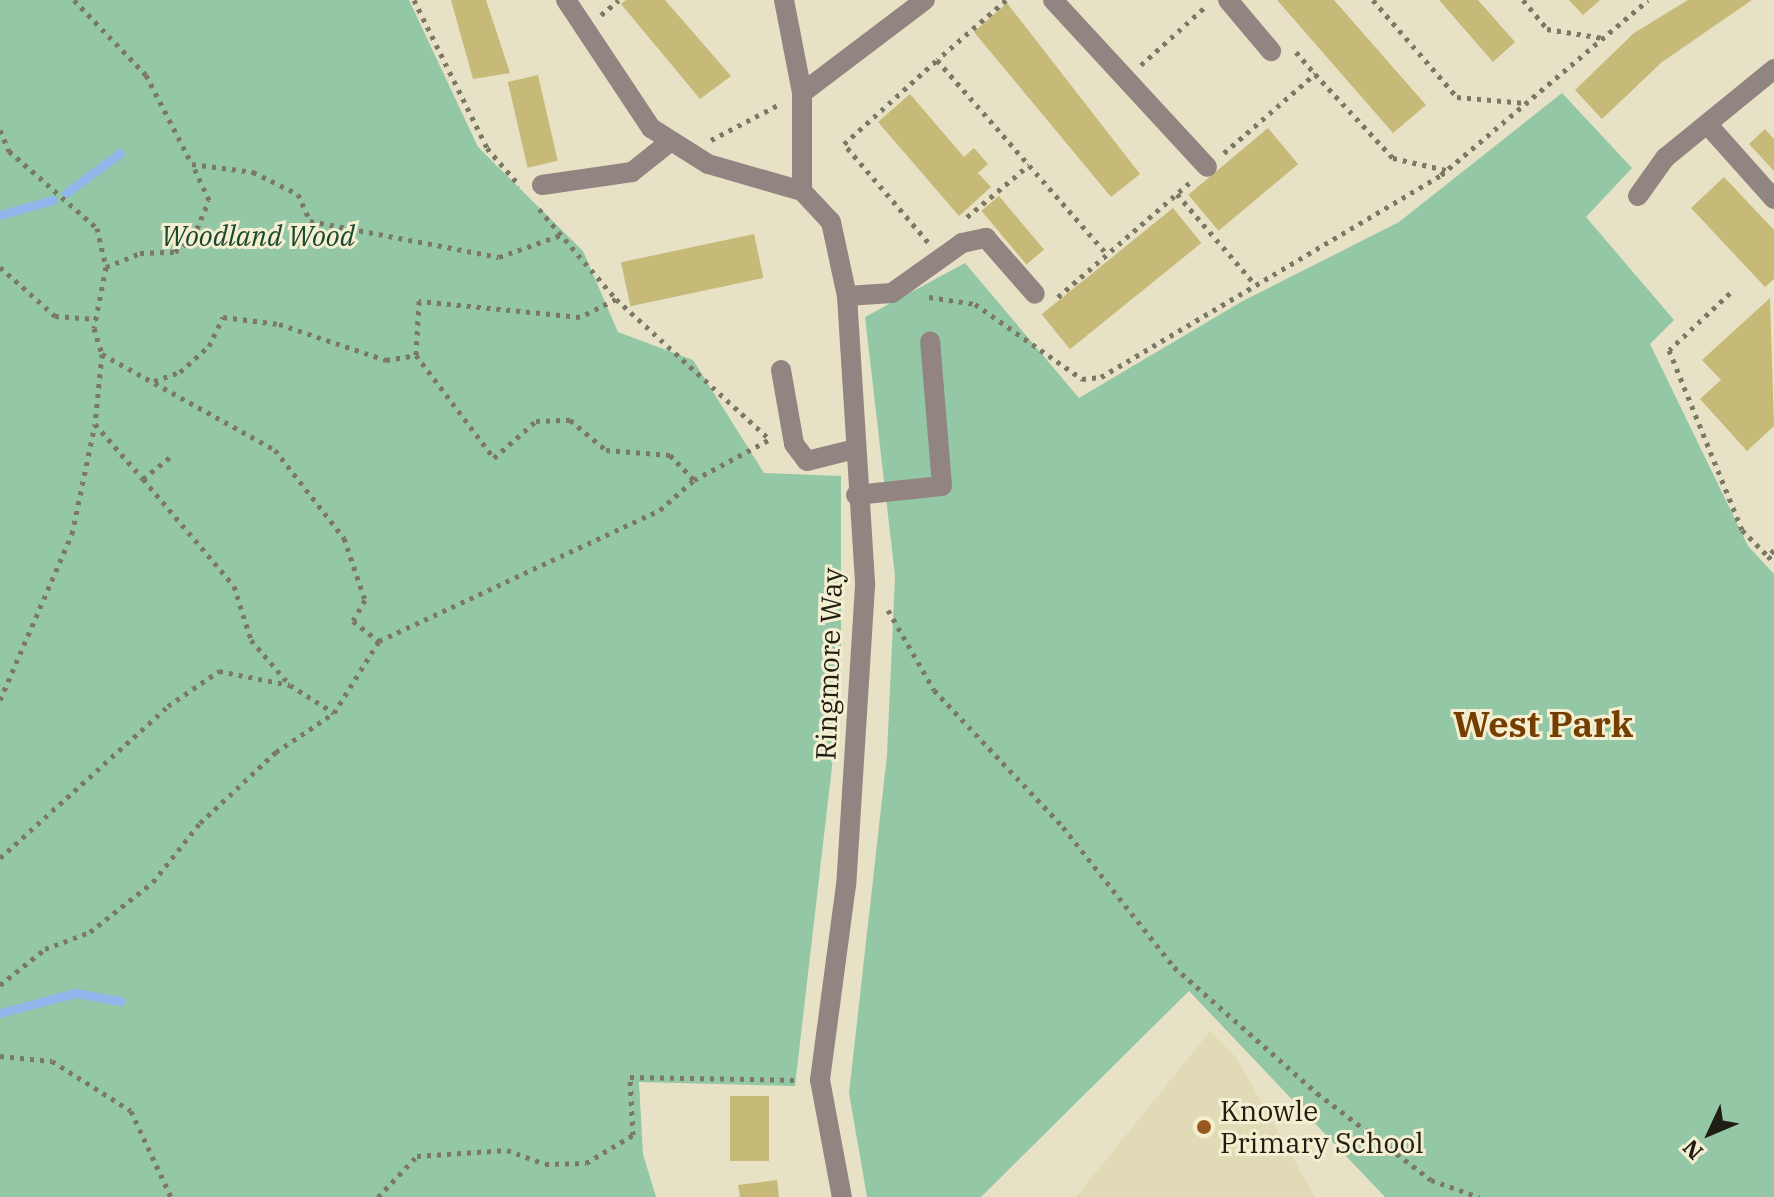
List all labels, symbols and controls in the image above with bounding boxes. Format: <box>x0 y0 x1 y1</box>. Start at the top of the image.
park label: Woodland Wood <box>161 219 355 253</box>
street label: Ringmore Way <box>809 567 849 761</box>
district label: West Park <box>1453 702 1633 746</box>
north arrow <box>1670 1093 1750 1173</box>
place label: Knowle Primary School <box>1220 1094 1424 1160</box>
marker: Knowle Primary School <box>1195 1118 1213 1136</box>
text: N <box>1676 1134 1709 1166</box>

